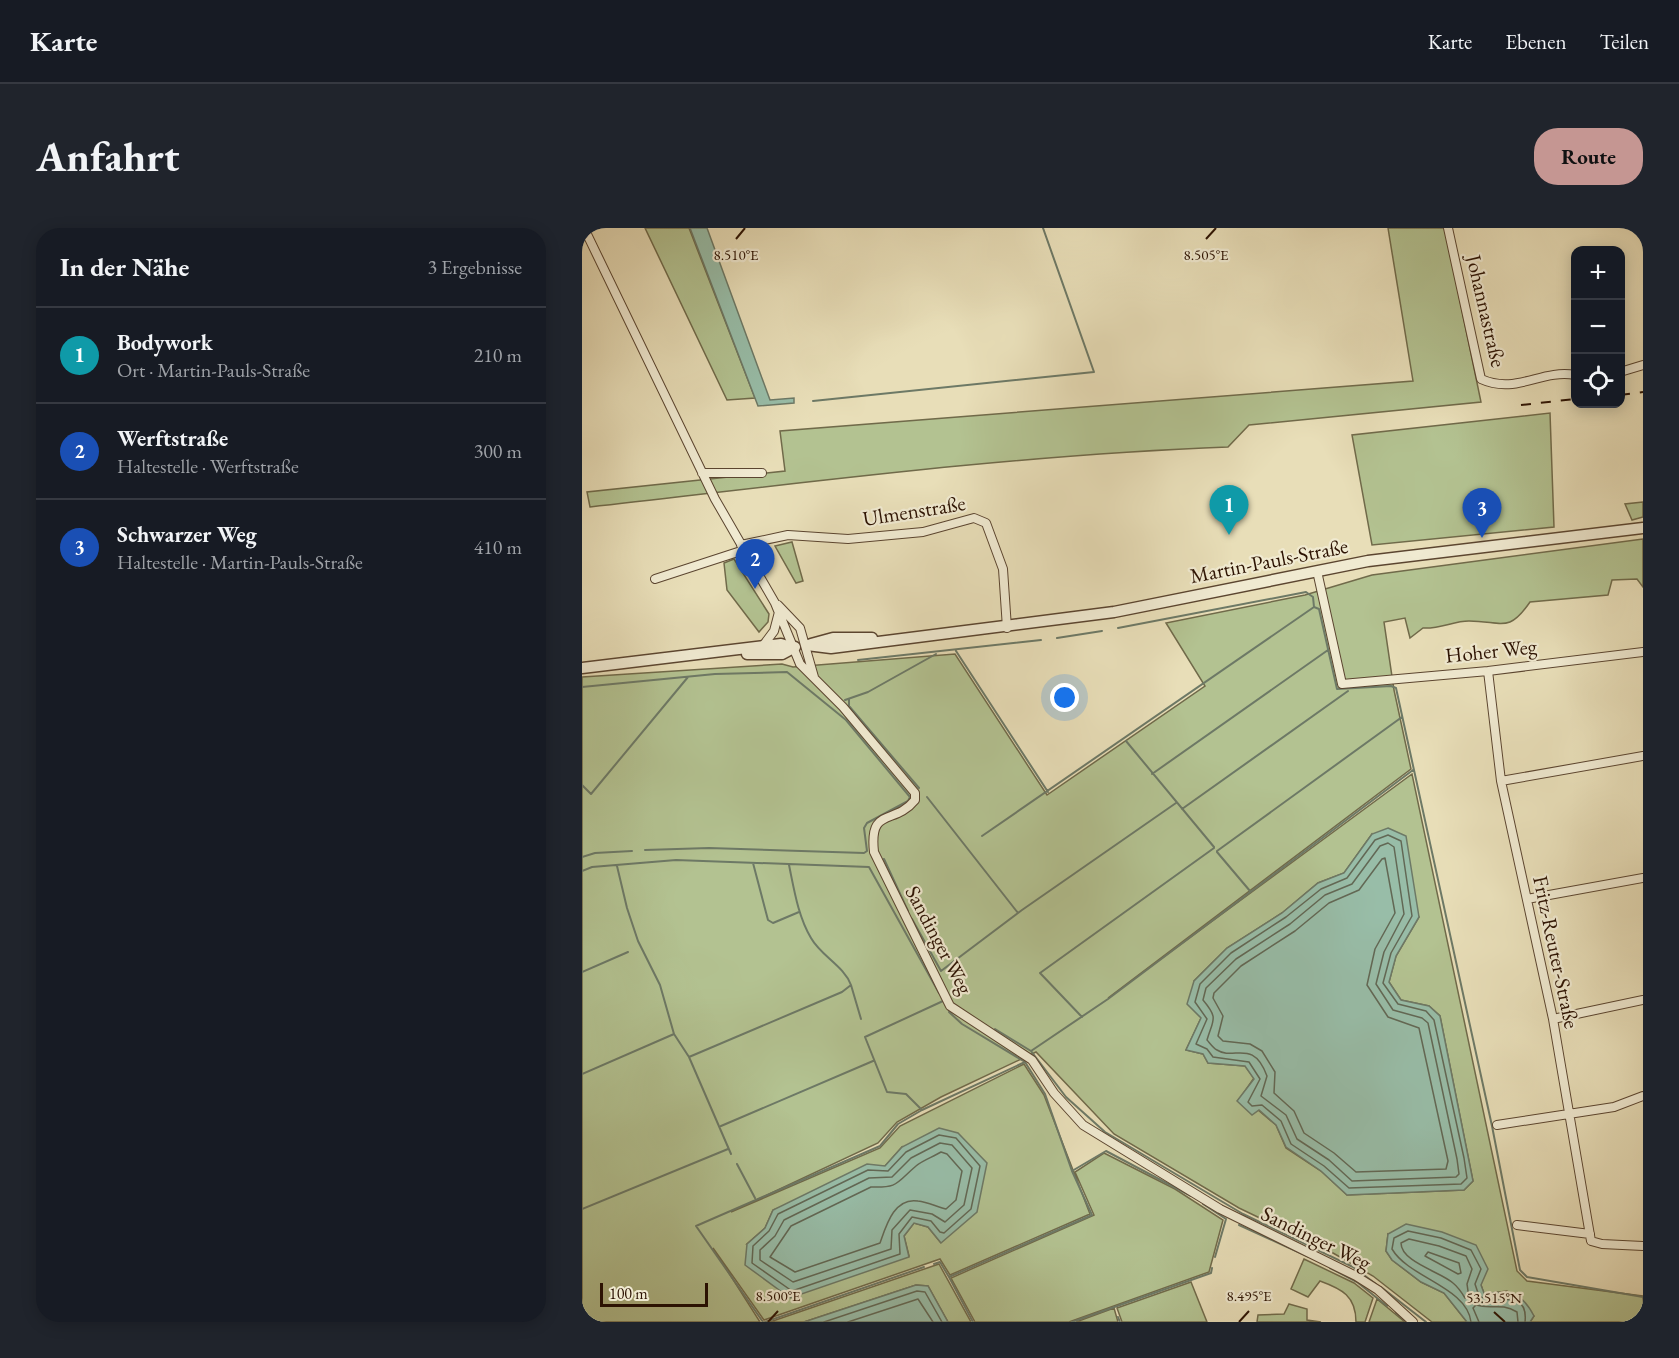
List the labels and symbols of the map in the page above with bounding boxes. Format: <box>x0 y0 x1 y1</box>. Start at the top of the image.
text: 8.510°E <box>713 245 759 264</box>
text: 8.505°E <box>1183 245 1229 264</box>
street label: Johannastraße <box>1460 250 1513 370</box>
pin: 1 <box>1210 486 1248 535</box>
pin: 3 <box>1462 488 1502 538</box>
street label: Ulmenstraße <box>861 489 967 532</box>
street label: Martin-Pauls-Straße <box>1188 532 1350 589</box>
pin: 2 <box>736 540 774 589</box>
street label: Hoher Weg <box>1444 632 1539 669</box>
your location <box>1050 683 1079 712</box>
street label: Fritz-Reuter-Straße <box>1527 873 1586 1031</box>
street label: Sandinger Weg <box>900 881 980 999</box>
street label: Sandinger Weg <box>1257 1199 1376 1276</box>
scale bar <box>600 1280 708 1308</box>
text: 8.500°E <box>755 1286 801 1305</box>
text: 8.495°E <box>1226 1286 1272 1305</box>
text: 53.515°N <box>1466 1288 1522 1307</box>

